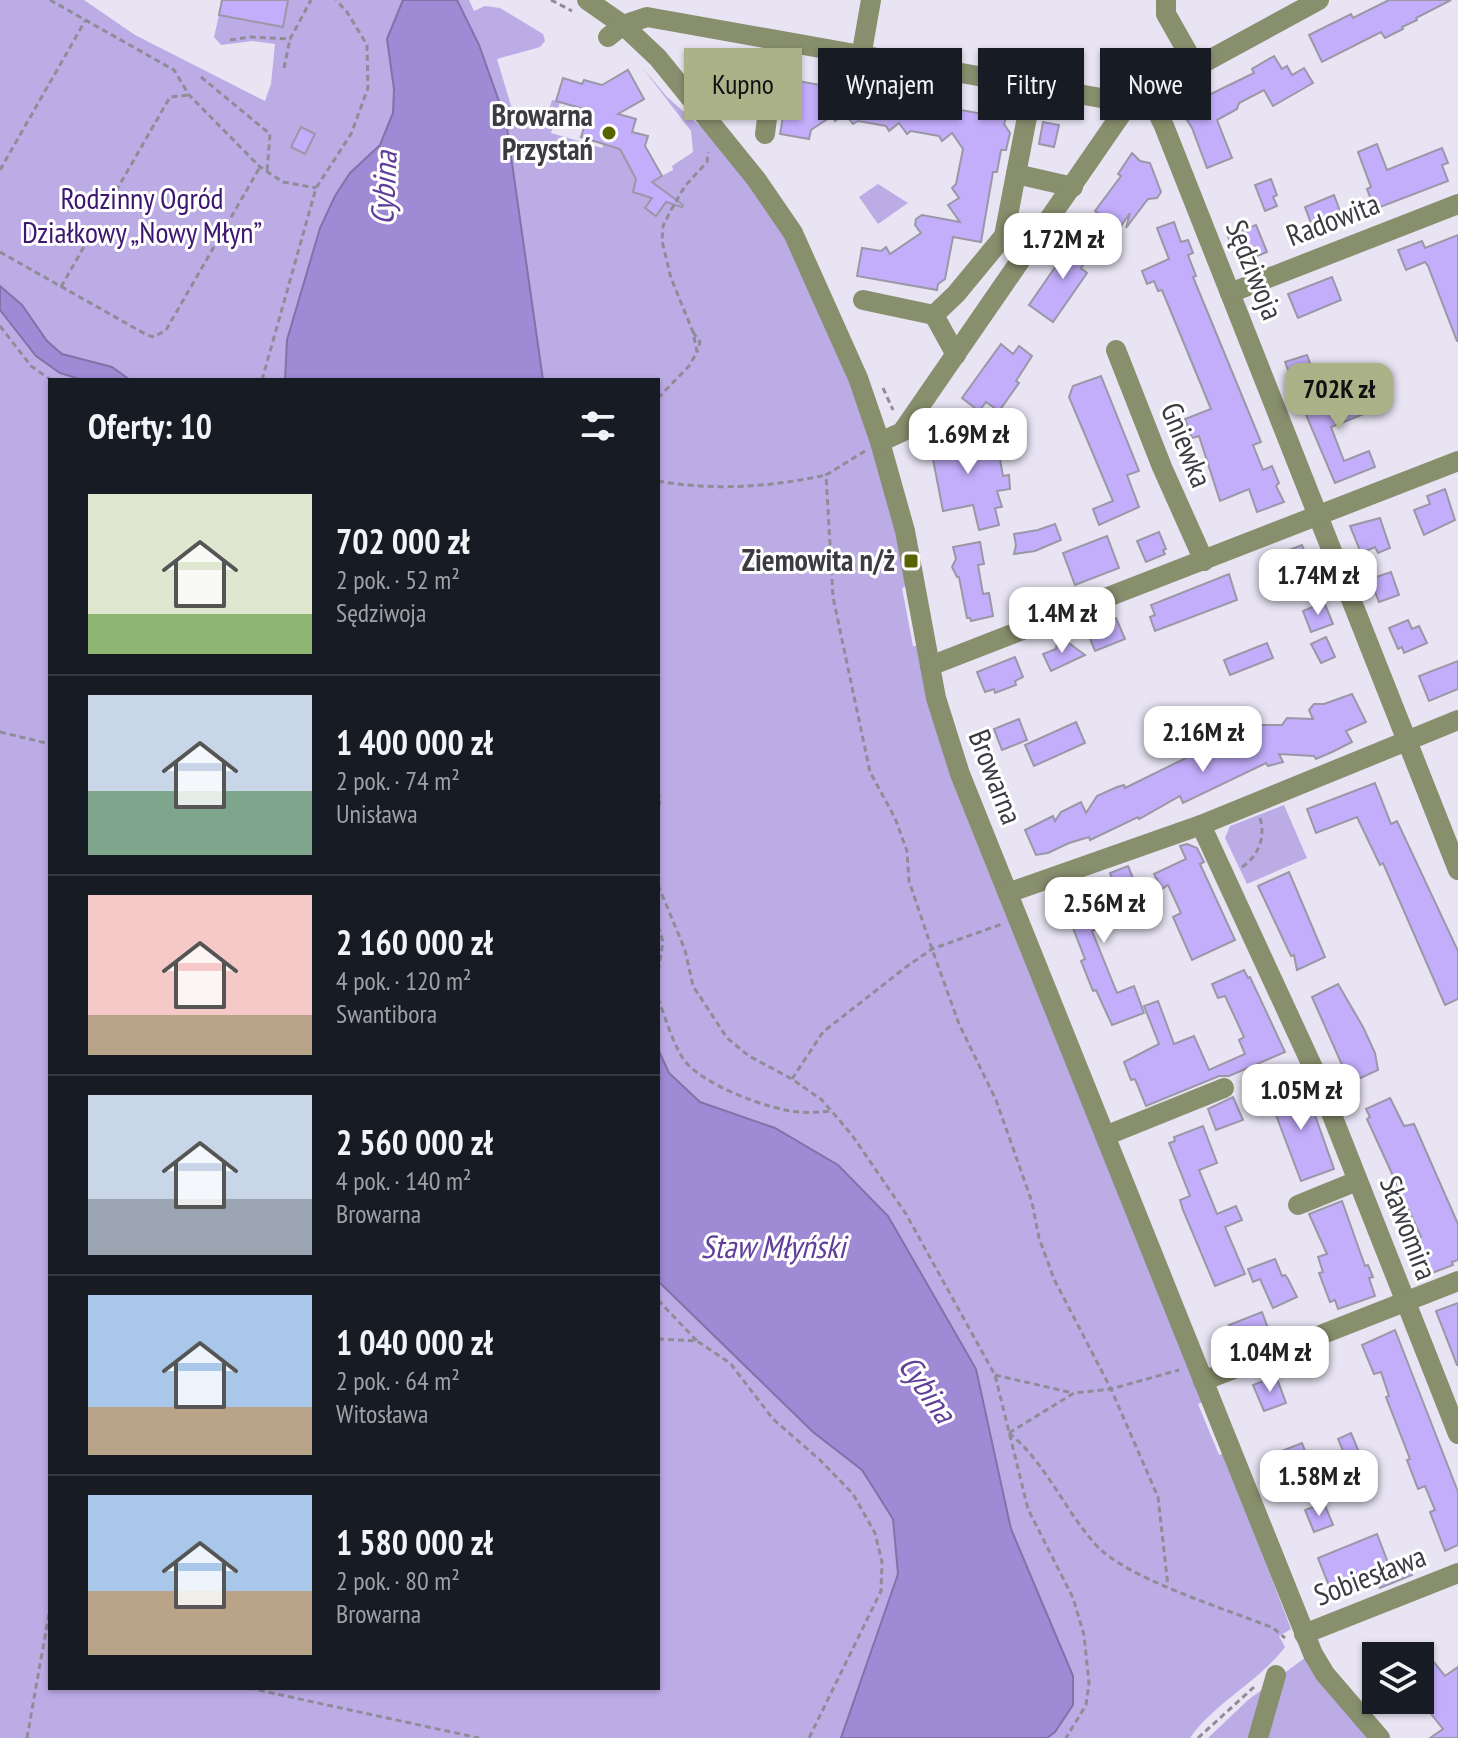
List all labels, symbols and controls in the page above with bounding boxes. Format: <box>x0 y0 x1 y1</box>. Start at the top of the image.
chip: Kupno <box>684 48 802 120</box>
chip: Wynajem <box>818 48 962 120</box>
chip: Filtry <box>978 48 1084 120</box>
chip: Nowe <box>1100 48 1211 120</box>
place label: Browarna Przystań <box>491 95 593 168</box>
marker: Browarna Przystań <box>600 124 618 142</box>
water label: Cybina <box>360 148 406 226</box>
park label: Rodzinny Ogród Działkowy „Nowy Młyn” <box>22 178 262 251</box>
street label: Radowita <box>1280 183 1385 254</box>
pin: 1.72M zł <box>980 213 1146 281</box>
street label: Sędziwoja <box>1218 214 1293 325</box>
text: 1.72M zł <box>1022 222 1104 255</box>
pin: 702K zł <box>1265 363 1413 431</box>
text: 702K zł <box>1303 372 1375 405</box>
street label: Gniewka <box>1153 396 1222 493</box>
text: Oferty: 10 <box>88 404 212 448</box>
icon: filters <box>576 404 620 448</box>
pin: 1.69M zł <box>885 408 1051 476</box>
text: 1.69M zł <box>927 417 1009 450</box>
text: 702 000 zł <box>336 519 469 563</box>
icon: home <box>152 526 248 622</box>
place label: Ziemowita n/ż <box>742 540 895 579</box>
pin: 1.74M zł <box>1235 549 1401 617</box>
marker: Ziemowita n/ż <box>902 552 920 570</box>
text: 1.74M zł <box>1277 558 1359 591</box>
text: 2 pok. · 52 m² <box>336 563 460 596</box>
pin: 1.4M zł <box>988 587 1136 655</box>
text: Sędziwoja <box>336 596 426 629</box>
text: 1.4M zł <box>1027 596 1097 629</box>
pin: 2.16M zł <box>1120 706 1286 774</box>
text: 2.16M zł <box>1162 715 1244 748</box>
text: 1 400 000 zł <box>336 720 493 764</box>
street label: Browarna <box>961 724 1032 829</box>
icon: home <box>152 727 248 823</box>
text: 2 pok. · 74 m² <box>336 764 460 797</box>
text: Unisława <box>336 797 418 830</box>
pin: 2.56M zł <box>1021 877 1187 945</box>
text: 2.56M zł <box>1063 886 1145 919</box>
text: 2 160 000 zł <box>336 920 493 964</box>
icon: home <box>152 927 248 1023</box>
text: 4 pok. · 120 m² <box>336 964 471 997</box>
text: Swantibora <box>336 997 437 1030</box>
pin: 1.05M zł <box>1218 1064 1384 1132</box>
text: 1.05M zł <box>1260 1073 1342 1106</box>
text: 2 560 000 zł <box>336 1120 493 1164</box>
icon: home <box>152 1127 248 1223</box>
text: 4 pok. · 140 m² <box>336 1164 471 1197</box>
street label: Sławomira <box>1372 1170 1447 1285</box>
text: Browarna <box>336 1197 421 1230</box>
water label: Staw Młyński <box>701 1225 849 1267</box>
text: 1 040 000 zł <box>336 1320 493 1364</box>
pin: 1.04M zł <box>1187 1326 1353 1394</box>
icon: home <box>152 1327 248 1423</box>
text: 1.04M zł <box>1229 1335 1311 1368</box>
water label: Cybina <box>890 1346 967 1432</box>
text: 2 pok. · 64 m² <box>336 1364 460 1397</box>
text: Witosława <box>336 1397 428 1430</box>
pin: 1.58M zł <box>1236 1450 1402 1518</box>
text: 1.58M zł <box>1278 1459 1360 1492</box>
text: 1 580 000 zł <box>336 1520 493 1564</box>
icon: home <box>152 1527 248 1623</box>
street label: Sobiesława <box>1308 1536 1431 1614</box>
text: 2 pok. · 80 m² <box>336 1564 460 1597</box>
text: Browarna <box>336 1597 421 1630</box>
map controls <box>1362 1642 1434 1714</box>
button: layers <box>1362 1642 1434 1714</box>

